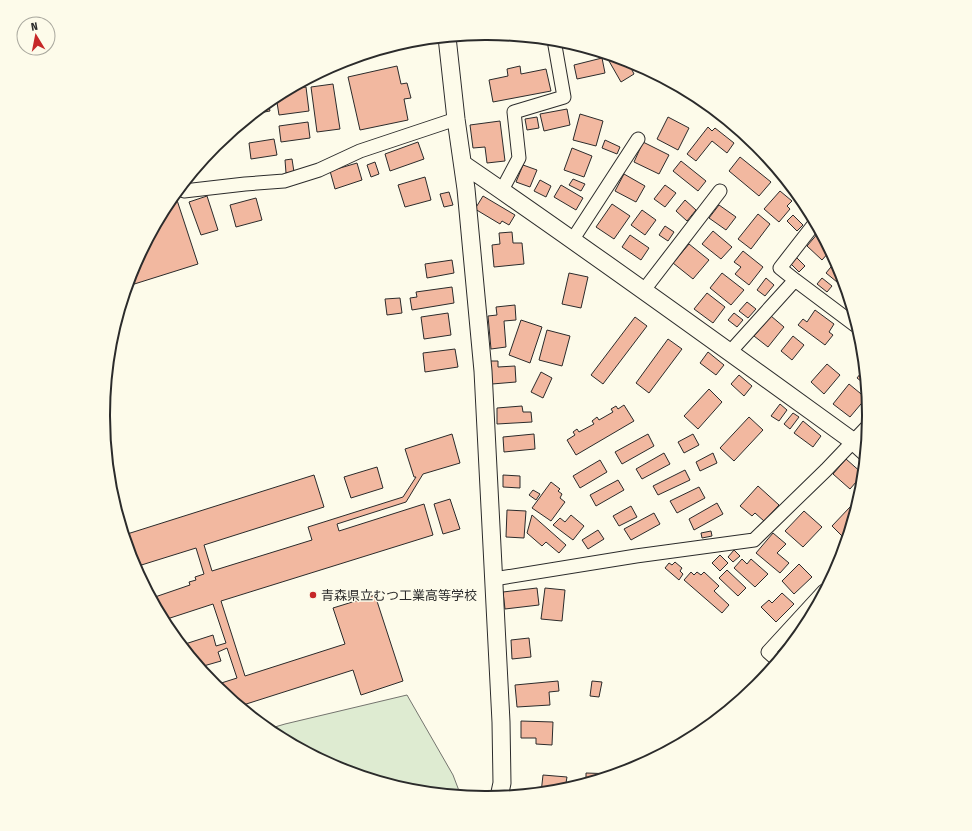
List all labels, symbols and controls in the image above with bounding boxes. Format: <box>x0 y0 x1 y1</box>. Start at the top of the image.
north arrow <box>16 16 56 56</box>
text: N <box>30 20 39 34</box>
place label: 青森県立むつ工業高等学校 <box>321 588 477 603</box>
marker: 青森県立むつ工業高等学校 <box>308 590 318 600</box>

